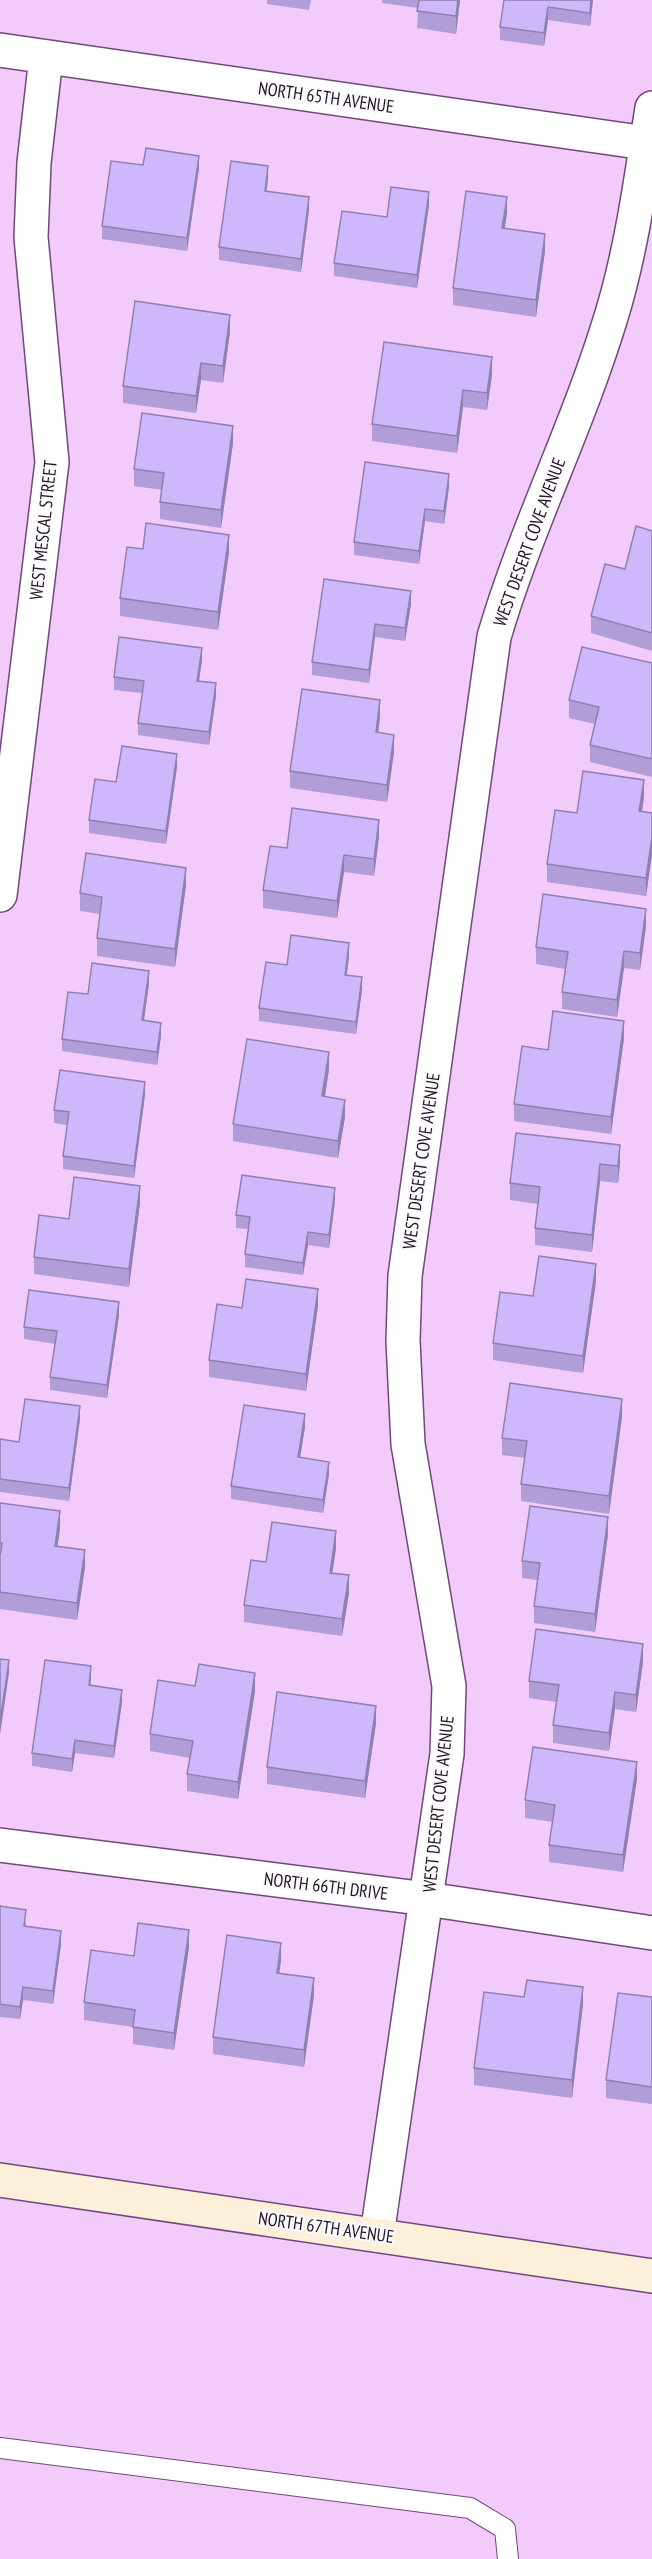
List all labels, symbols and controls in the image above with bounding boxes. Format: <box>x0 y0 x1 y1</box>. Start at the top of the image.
street label: NORTH 65TH AVENUE <box>257 76 395 118</box>
street label: WEST DESERT COVE AVENUE <box>488 455 570 629</box>
street label: WEST MESCAL STREET <box>24 459 62 601</box>
street label: WEST DESERT COVE AVENUE <box>397 1071 445 1251</box>
street label: WEST DESERT COVE AVENUE <box>417 1714 459 1894</box>
street label: NORTH 66TH DRIVE <box>263 1867 389 1905</box>
street label: NORTH 67TH AVENUE <box>257 2206 395 2248</box>

